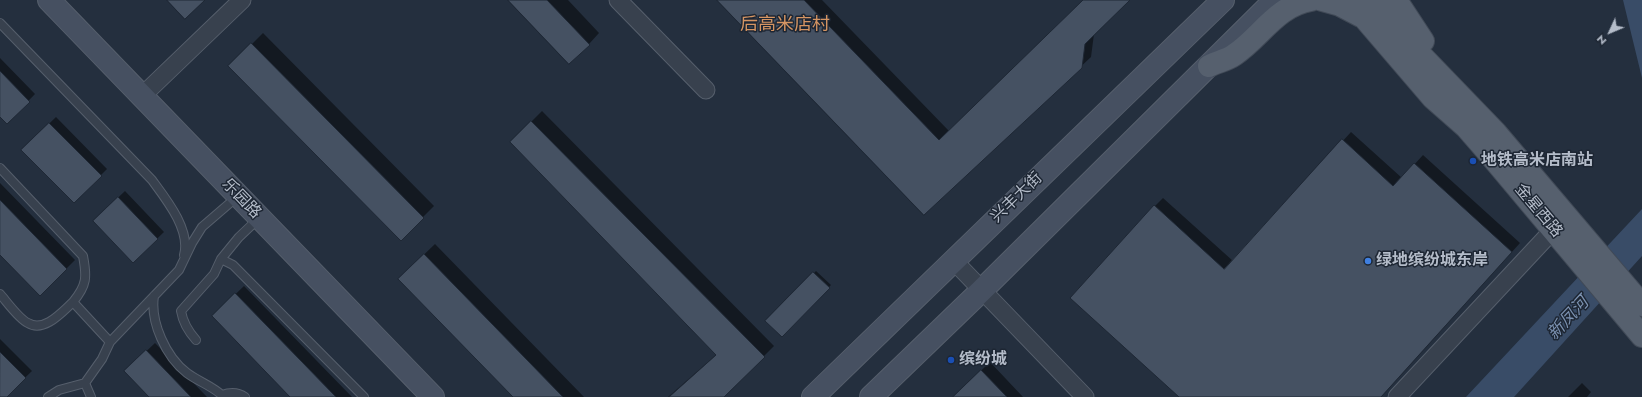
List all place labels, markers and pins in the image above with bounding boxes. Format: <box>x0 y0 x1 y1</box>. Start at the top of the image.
place label: 地铁高米店南站 <box>1481 151 1593 171</box>
marker: 地铁高米店南站 <box>1468 156 1478 166</box>
place label: 绿地缤纷城东岸 <box>1376 251 1488 271</box>
marker: 绿地缤纷城东岸 <box>1363 256 1373 266</box>
place label: 缤纷城 <box>959 350 1007 370</box>
marker: 缤纷城 <box>946 355 956 365</box>

